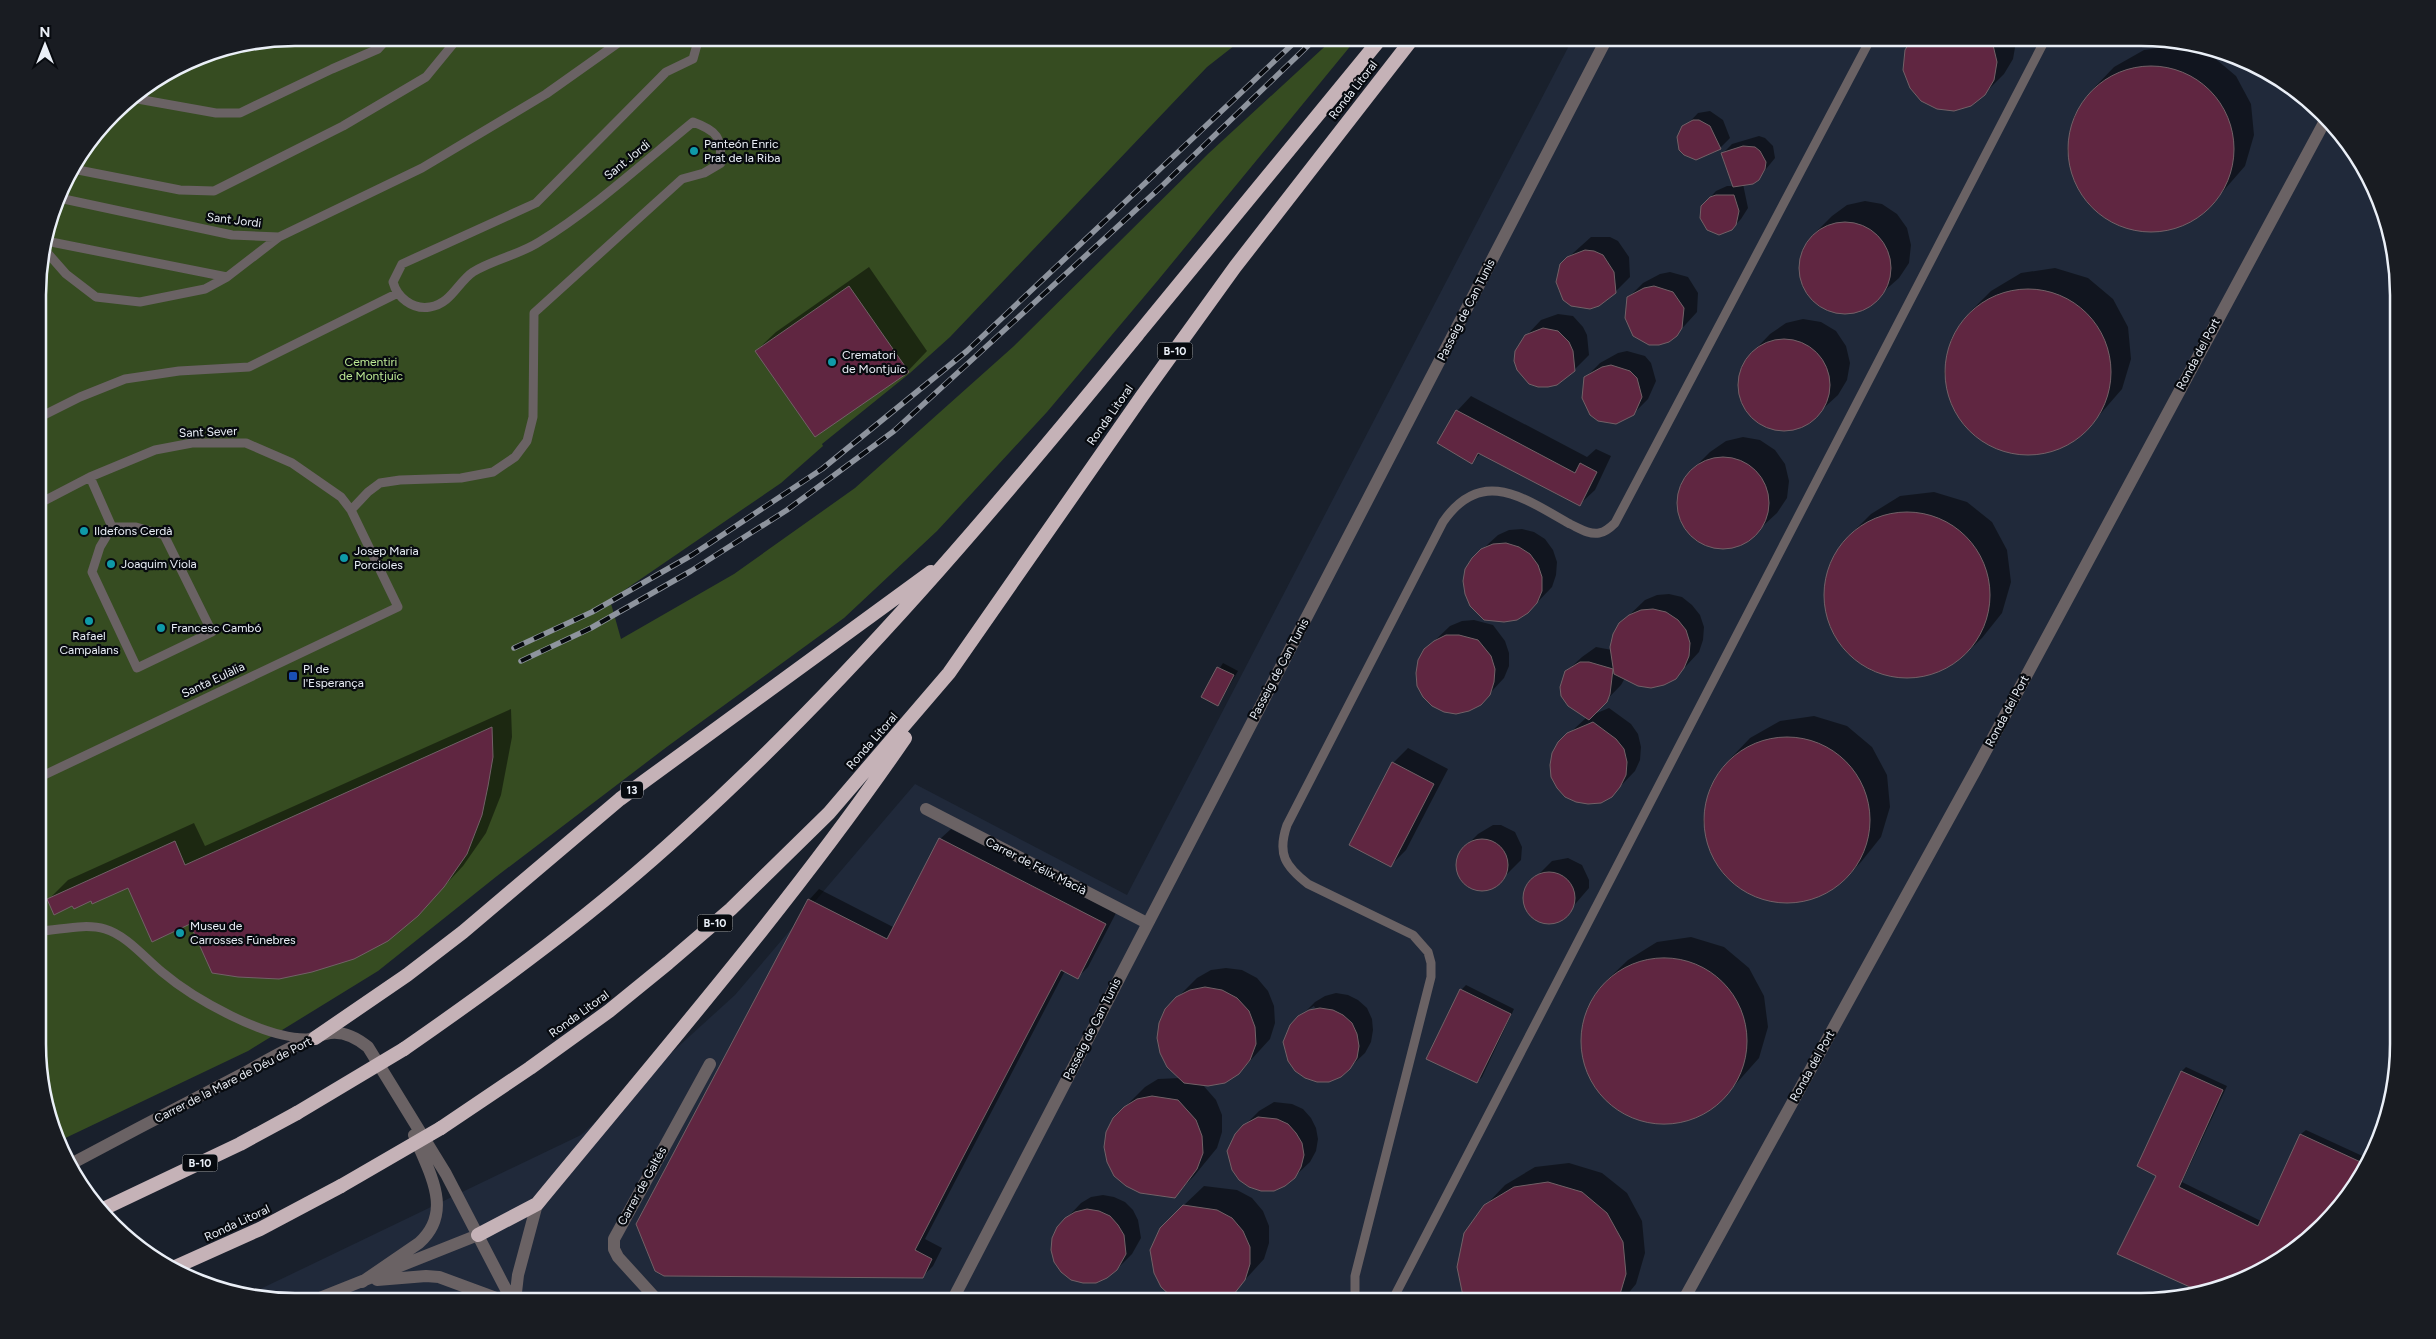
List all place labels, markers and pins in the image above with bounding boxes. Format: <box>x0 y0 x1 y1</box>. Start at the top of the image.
place label: Panteón Enric Prat de la Riba <box>704 137 780 165</box>
marker: Panteón Enric Prat de la Riba <box>688 145 700 157</box>
place label: Crematori de Montjuïc <box>842 348 907 376</box>
marker: Crematori de Montjuïc <box>826 356 838 368</box>
place label: Ildefons Cerdà <box>94 524 172 538</box>
marker: Ildefons Cerdà <box>78 525 90 537</box>
place label: Josep Maria Porcioles <box>354 544 419 572</box>
marker: Josep Maria Porcioles <box>338 552 350 564</box>
place label: Joaquim Viola <box>121 557 197 571</box>
marker: Joaquim Viola <box>105 558 117 570</box>
marker: Rafael Campalans <box>83 615 95 627</box>
place label: Francesc Cambó <box>171 621 261 635</box>
marker: Francesc Cambó <box>155 622 167 634</box>
place label: Rafael Campalans <box>59 629 119 657</box>
place label: Pl de l'Esperança <box>303 662 364 690</box>
marker: Pl de l'Esperança <box>287 670 299 682</box>
place label: Museu de Carrosses Fúnebres <box>190 919 296 947</box>
marker: Museu de Carrosses Fúnebres <box>174 927 186 939</box>

